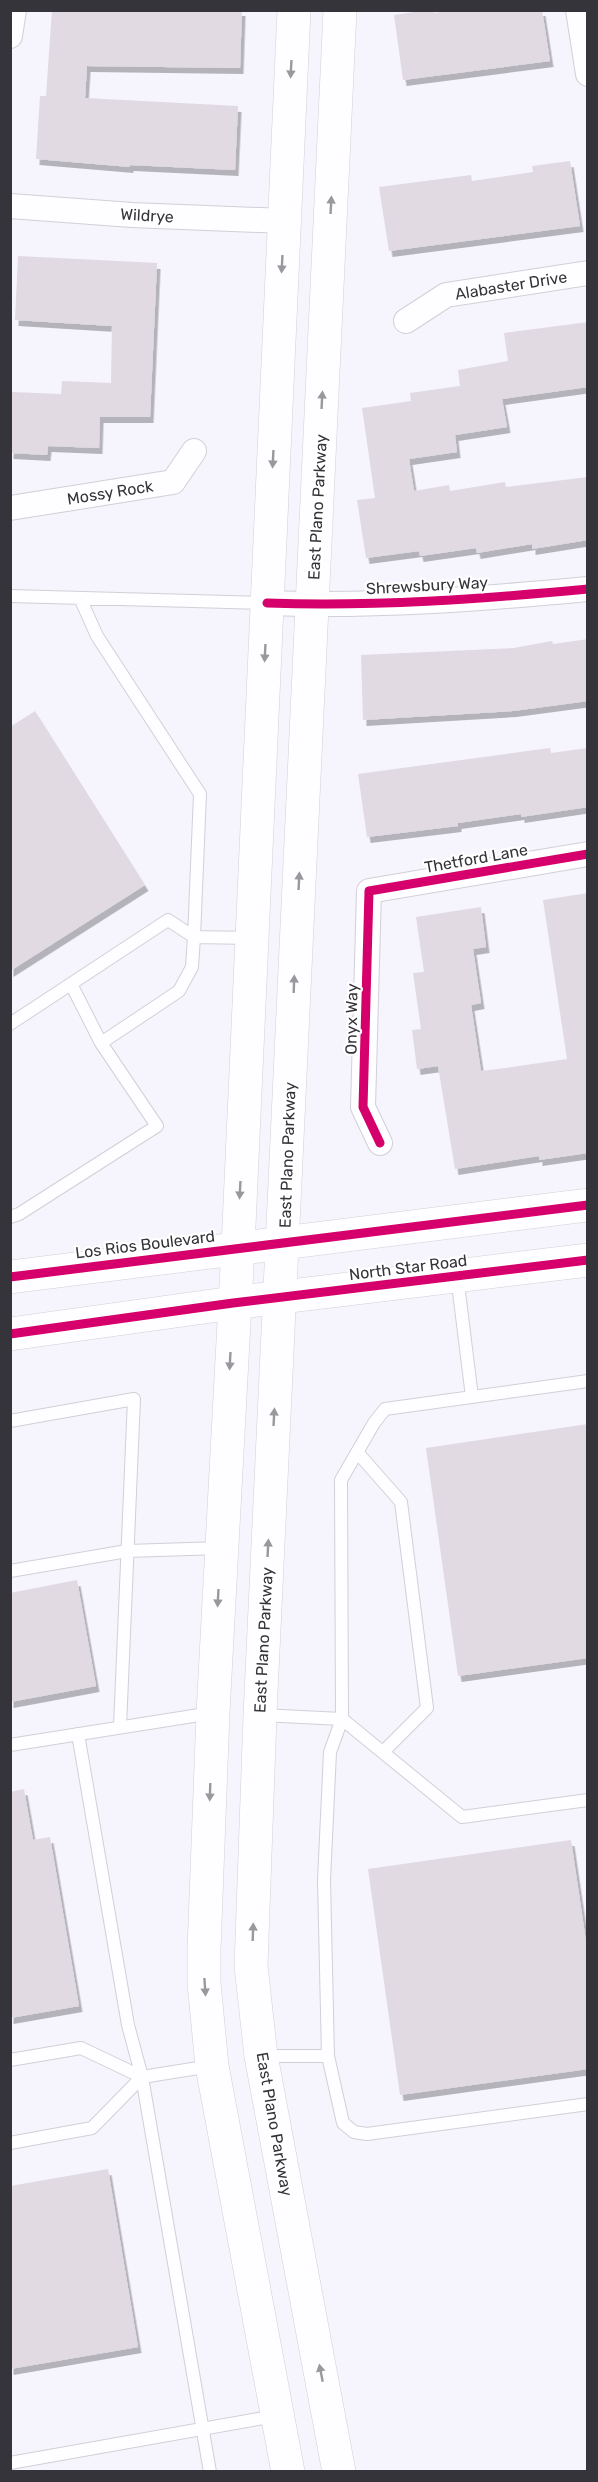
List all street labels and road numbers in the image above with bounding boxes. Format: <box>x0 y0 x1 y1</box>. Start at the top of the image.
street label: Wildrye <box>120 205 174 226</box>
street label: Alabaster Drive <box>454 267 569 304</box>
street label: East Plano Parkway <box>304 433 331 580</box>
street label: Mossy Rock <box>66 476 155 509</box>
street label: Shrewsbury Way <box>365 573 489 598</box>
street label: Thetford Lane <box>423 840 529 877</box>
street label: Onyx Way <box>341 983 362 1055</box>
street label: East Plano Parkway <box>275 1082 300 1228</box>
street label: Los Rios Boulevard <box>74 1227 216 1262</box>
street label: North Star Road <box>348 1251 468 1284</box>
street label: East Plano Parkway <box>250 1566 277 1713</box>
street label: East Plano Parkway <box>252 2051 297 2198</box>

